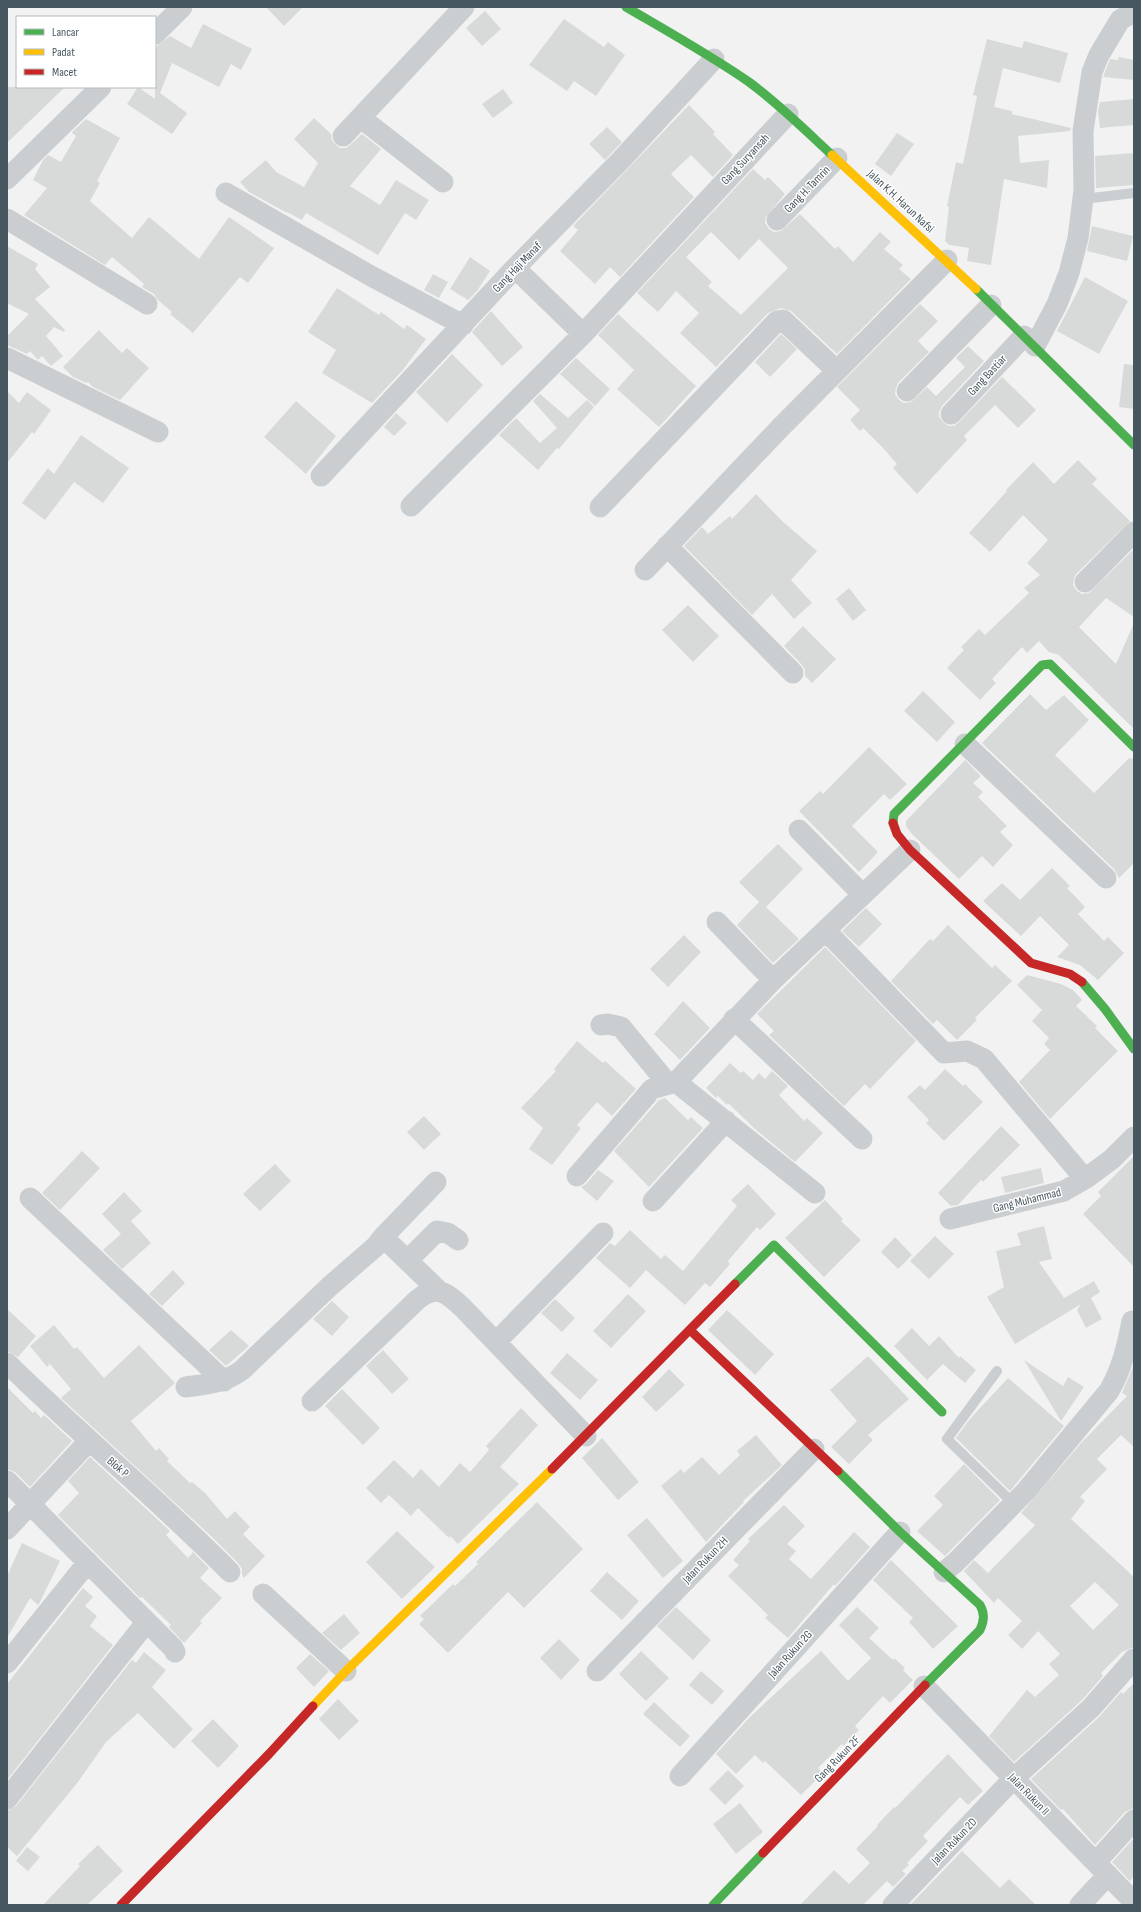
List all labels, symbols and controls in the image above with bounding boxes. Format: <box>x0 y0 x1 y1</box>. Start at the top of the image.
legend <box>16 16 156 88</box>
text: Lancar <box>52 25 79 40</box>
text: Padat <box>52 45 75 60</box>
text: Macet <box>52 65 77 80</box>
street label: Gang Suryansah <box>718 131 773 188</box>
street label: Gang H. Tamrin <box>781 163 834 216</box>
street label: Jalan K.H. Harun Nafsi <box>863 166 937 236</box>
street label: Gang Haji Manaf <box>490 239 545 296</box>
street label: Gang Bastiar <box>965 351 1010 399</box>
street label: Gang Muhammad <box>992 1185 1063 1216</box>
street label: Blok P <box>104 1454 132 1481</box>
street label: Jalan Rukun 2H <box>679 1534 731 1588</box>
street label: Jalan Rukun 2G <box>764 1627 816 1682</box>
street label: Gang Rukun 2F <box>811 1733 864 1786</box>
street label: Jalan Rukun II <box>1004 1769 1052 1819</box>
street label: Jalan Rukun 2D <box>928 1815 980 1869</box>

